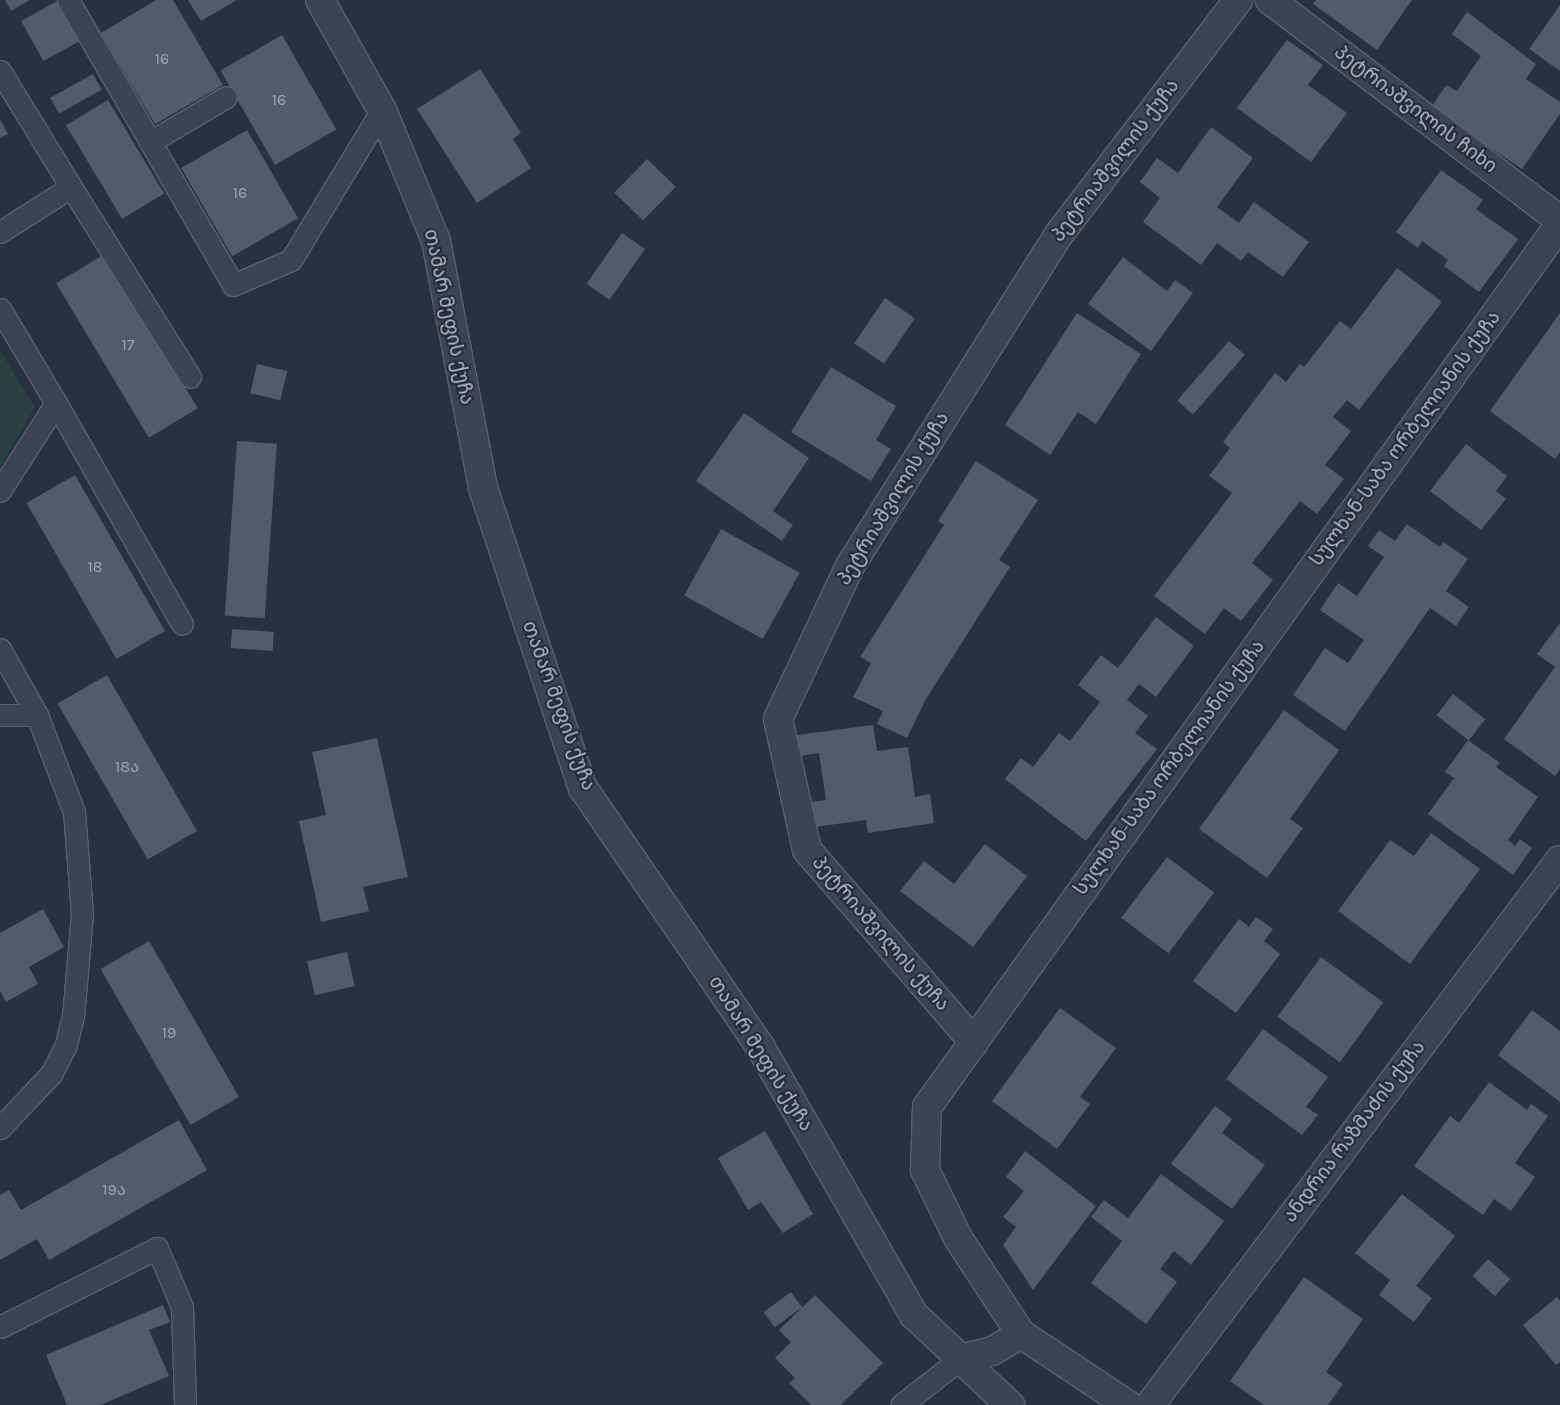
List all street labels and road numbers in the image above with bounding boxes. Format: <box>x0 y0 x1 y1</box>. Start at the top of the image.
street label: პეტრიაშვილის ჩიხი <box>1329 41 1501 179</box>
street label: პეტრიაშვილის ქუჩა <box>1047 75 1185 247</box>
street label: თამარ მეფის ქუჩა <box>418 227 478 407</box>
street label: სულხან-საბა ორბელიანის ქუჩა <box>1306 307 1506 571</box>
street label: პეტრიაშვილის ქუჩა <box>833 408 955 590</box>
street label: თამარ მეფის ქუჩა <box>517 618 599 794</box>
street label: სულხან-საბა ორბელიანის ქუჩა <box>1070 636 1270 900</box>
street label: პეტრიაშვილის ქუჩა <box>807 852 953 1016</box>
street label: თამარ მეფის ქუჩა <box>703 972 817 1136</box>
street label: ანდრია რაზმაძის ქუჩა <box>1279 1037 1431 1227</box>

